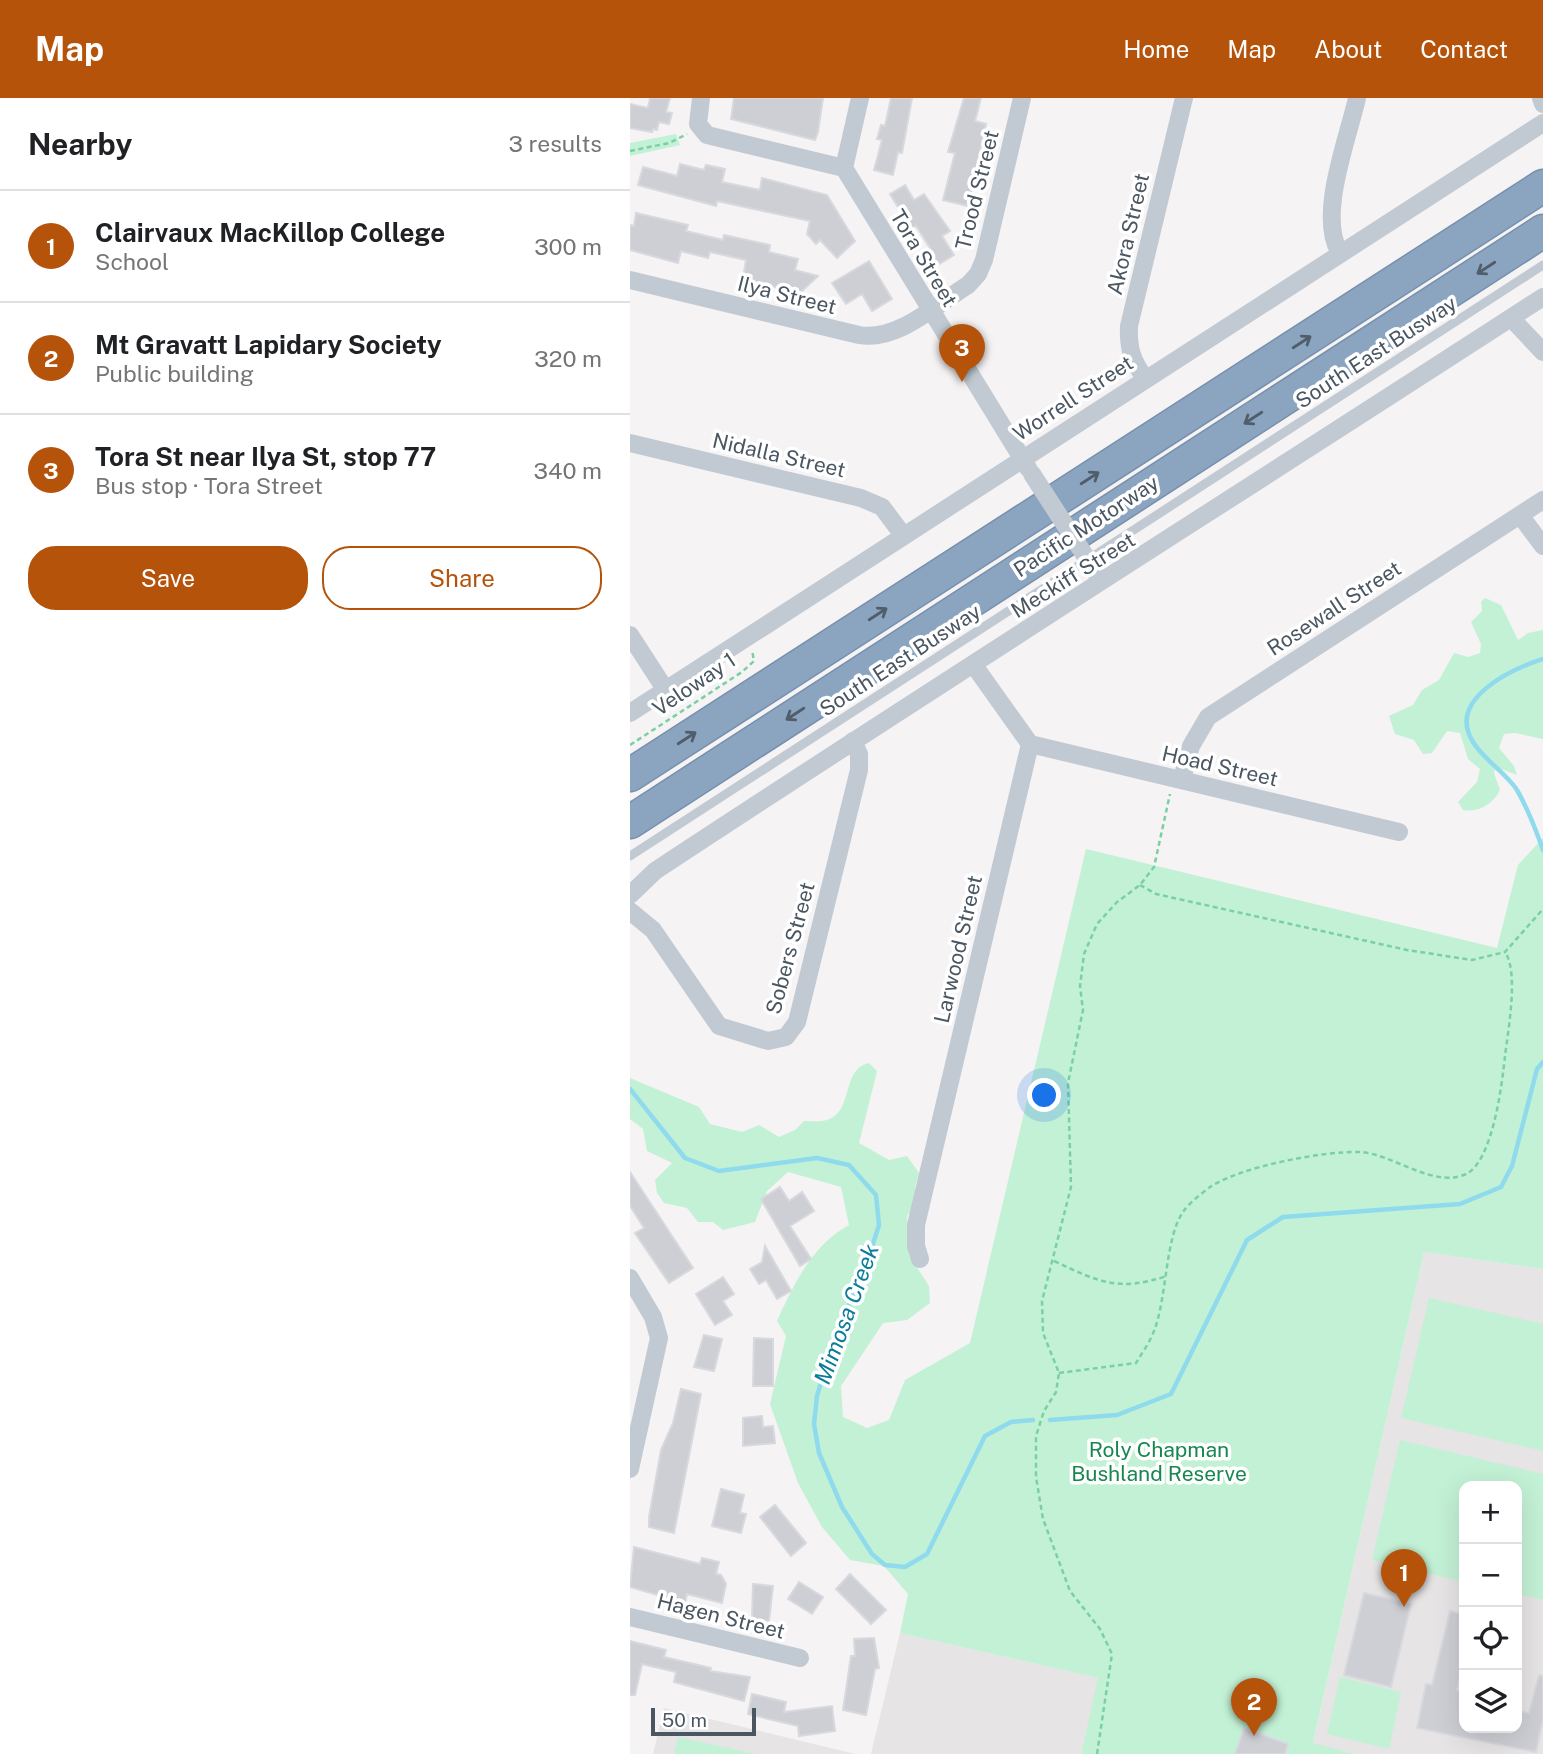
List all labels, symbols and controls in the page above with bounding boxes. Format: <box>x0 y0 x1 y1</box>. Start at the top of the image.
text: Map <box>35 30 104 68</box>
text: Home <box>1123 35 1189 63</box>
text: Map <box>1227 35 1276 63</box>
text: About <box>1314 35 1382 63</box>
text: Contact <box>1420 35 1508 63</box>
text: Nearby <box>28 126 132 162</box>
street label: Trood Street <box>950 128 1004 252</box>
text: 3 results <box>508 130 602 157</box>
street label: Akora Street <box>1102 171 1154 297</box>
street label: Tora Street <box>885 205 963 311</box>
text: Clairvaux MacKillop College <box>95 217 445 248</box>
text: 1 <box>46 233 56 260</box>
text: 300 m <box>534 233 602 260</box>
text: School <box>95 248 169 275</box>
one-way arrow <box>1476 261 1496 275</box>
street label: Ilya Street <box>735 271 839 319</box>
street label: South East Busway <box>1291 291 1461 413</box>
pin: 3 <box>939 324 985 382</box>
text: Mt Gravatt Lapidary Society <box>95 329 442 360</box>
one-way arrow <box>1292 334 1311 349</box>
text: 2 <box>44 345 58 372</box>
text: 320 m <box>534 345 602 372</box>
street label: Worrell Street <box>1008 350 1138 446</box>
text: Public building <box>95 360 254 387</box>
one-way arrow <box>1244 411 1264 425</box>
street label: Nidalla Street <box>710 428 848 482</box>
text: Tora St near Ilya St, stop 77 <box>95 441 436 472</box>
text: 3 <box>43 457 59 484</box>
text: 340 m <box>534 457 602 484</box>
street label: Pacific Motorway <box>1009 470 1163 582</box>
one-way arrow <box>1080 471 1099 485</box>
text: Bus stop · Tora Street <box>95 472 323 499</box>
street label: Meckiff Street <box>1007 527 1139 623</box>
button: Save <box>28 546 308 610</box>
button: Share <box>322 546 602 610</box>
street label: Rosewall Street <box>1262 555 1406 661</box>
street label: South East Busway <box>815 599 985 721</box>
one-way arrow <box>868 607 887 622</box>
street label: Veloway 1 <box>648 647 740 721</box>
one-way arrow <box>786 707 805 722</box>
one-way arrow <box>677 731 696 745</box>
street label: Hoad Street <box>1160 741 1280 791</box>
street label: Larwood Street <box>929 873 987 1025</box>
street label: Sobers Street <box>760 879 820 1017</box>
your location <box>1027 1078 1061 1112</box>
water label: Mimosa Creek <box>808 1240 884 1388</box>
park label: Roly Chapman Bushland Reserve <box>1071 1437 1247 1486</box>
map controls <box>1459 1481 1522 1733</box>
button: + <box>1459 1481 1522 1544</box>
button: − <box>1459 1544 1522 1607</box>
pin: 1 <box>1381 1549 1427 1607</box>
street label: Hagen Street <box>655 1588 787 1644</box>
button: locate <box>1459 1607 1522 1670</box>
button: layers <box>1459 1670 1522 1733</box>
pin: 2 <box>1231 1678 1277 1736</box>
scale bar <box>651 1705 756 1737</box>
text: 50 m <box>662 1709 707 1731</box>

